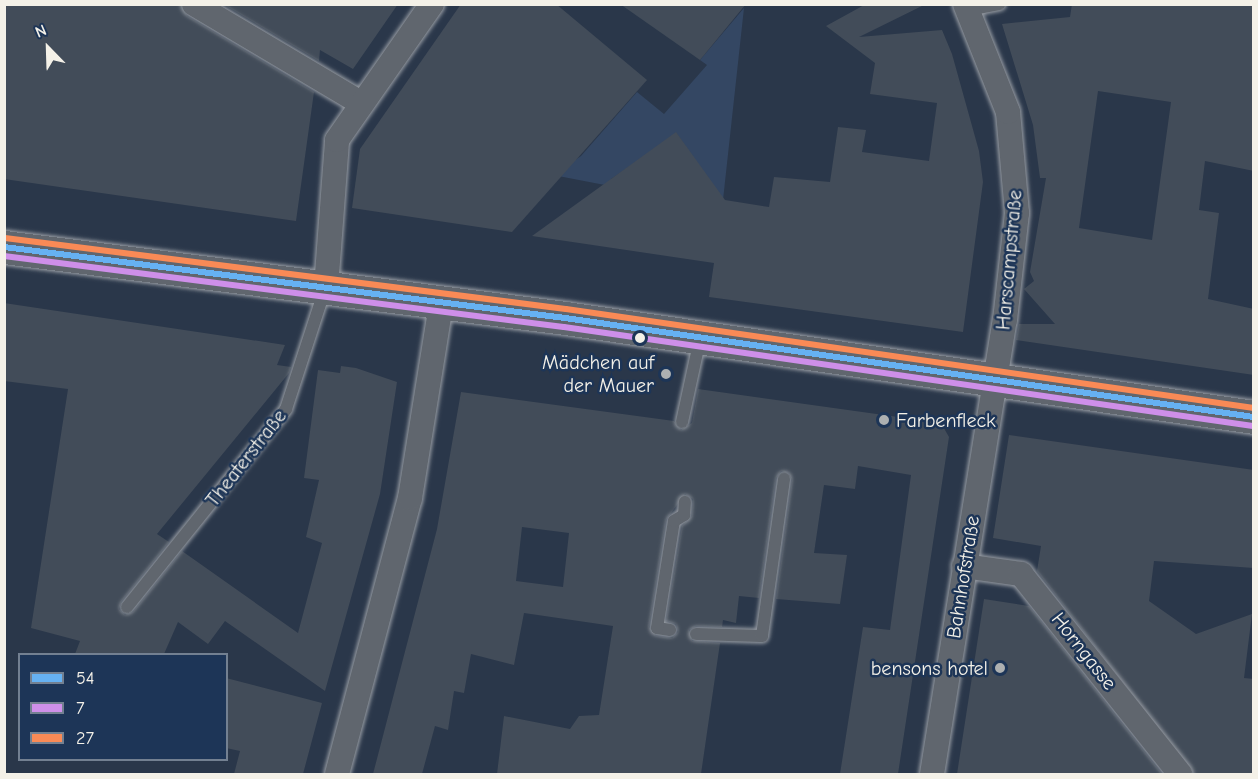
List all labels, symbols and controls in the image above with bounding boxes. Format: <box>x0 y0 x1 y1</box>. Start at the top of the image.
north arrow <box>18 18 78 78</box>
text: N <box>33 21 49 42</box>
street label: Harscampstraße <box>991 189 1027 331</box>
unlabelled marker <box>634 332 646 344</box>
place label: Mädchen auf der Mauer <box>542 350 654 397</box>
marker: Mädchen auf der Mauer <box>659 367 673 381</box>
street label: Theaterstraße <box>201 404 291 512</box>
place label: Farbenfleck <box>896 408 996 432</box>
marker: Farbenfleck <box>877 413 891 427</box>
street label: Bahnhofstraße <box>941 514 985 640</box>
street label: Horngasse <box>1046 608 1122 694</box>
legend <box>18 653 228 761</box>
place label: bensons hotel <box>871 656 988 680</box>
marker: bensons hotel <box>993 661 1007 675</box>
text: 54 <box>76 668 94 689</box>
text: 7 <box>76 698 85 719</box>
text: 27 <box>76 728 94 749</box>

